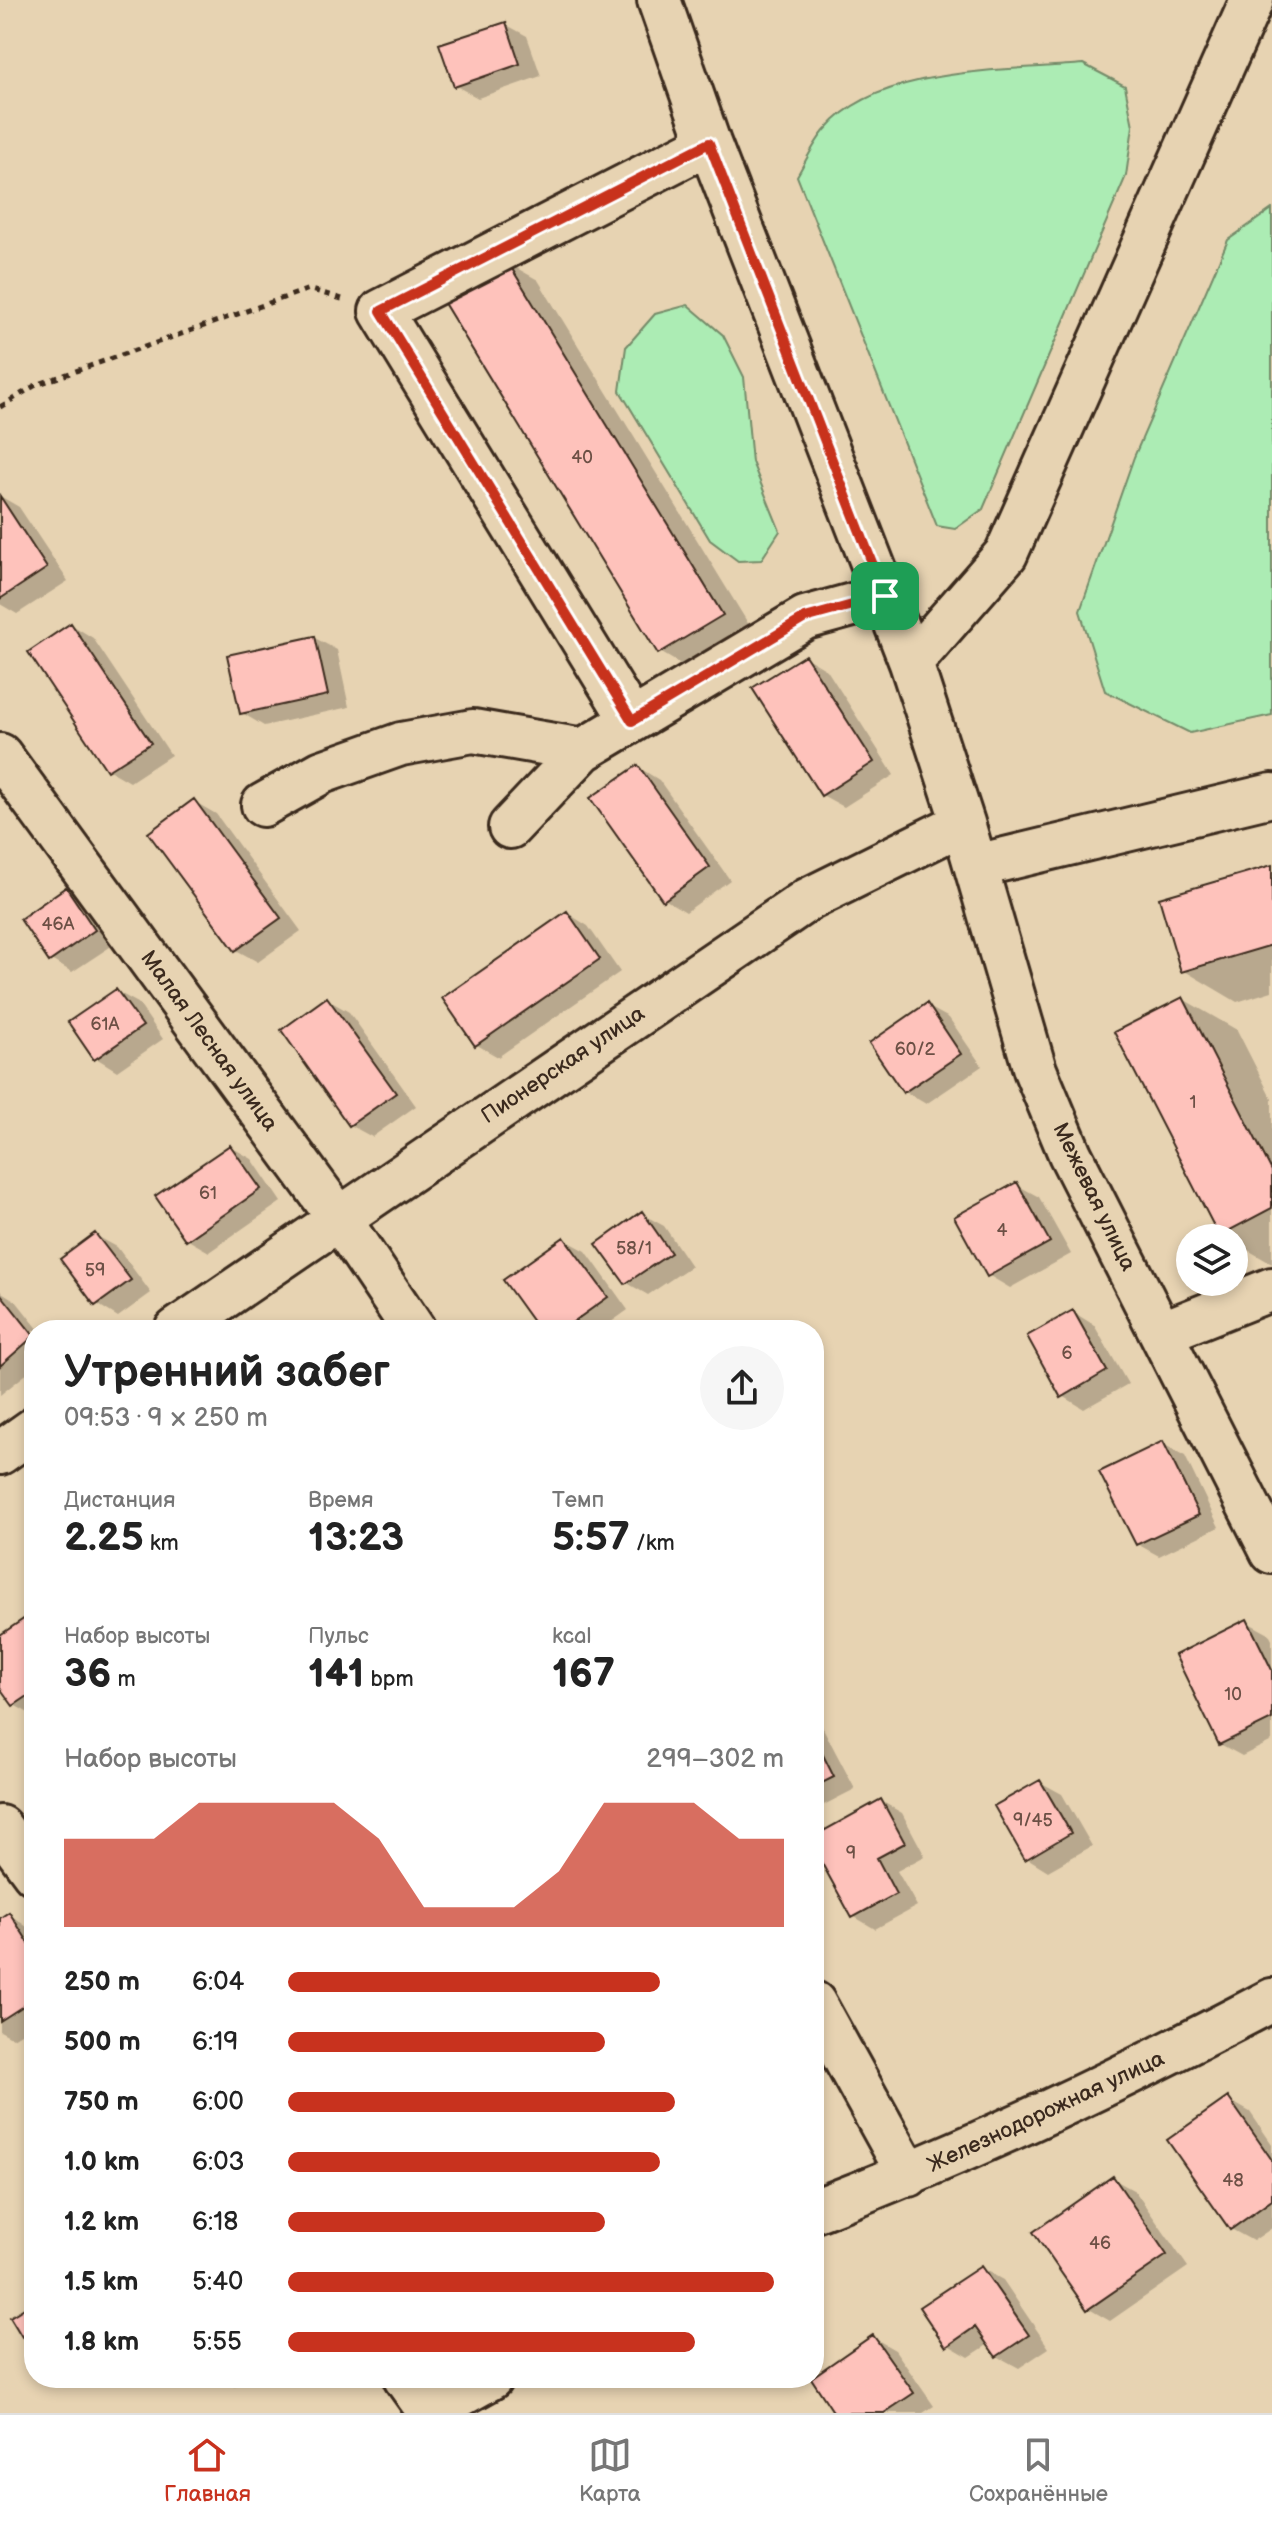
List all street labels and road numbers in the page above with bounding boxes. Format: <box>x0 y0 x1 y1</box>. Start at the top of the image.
street label: Малая Лесная улица <box>134 945 284 1137</box>
street label: Пионерская улица <box>476 1000 650 1130</box>
street label: Межевая улица <box>1046 1118 1142 1276</box>
street label: Железнодорожная улица <box>923 2045 1169 2179</box>

